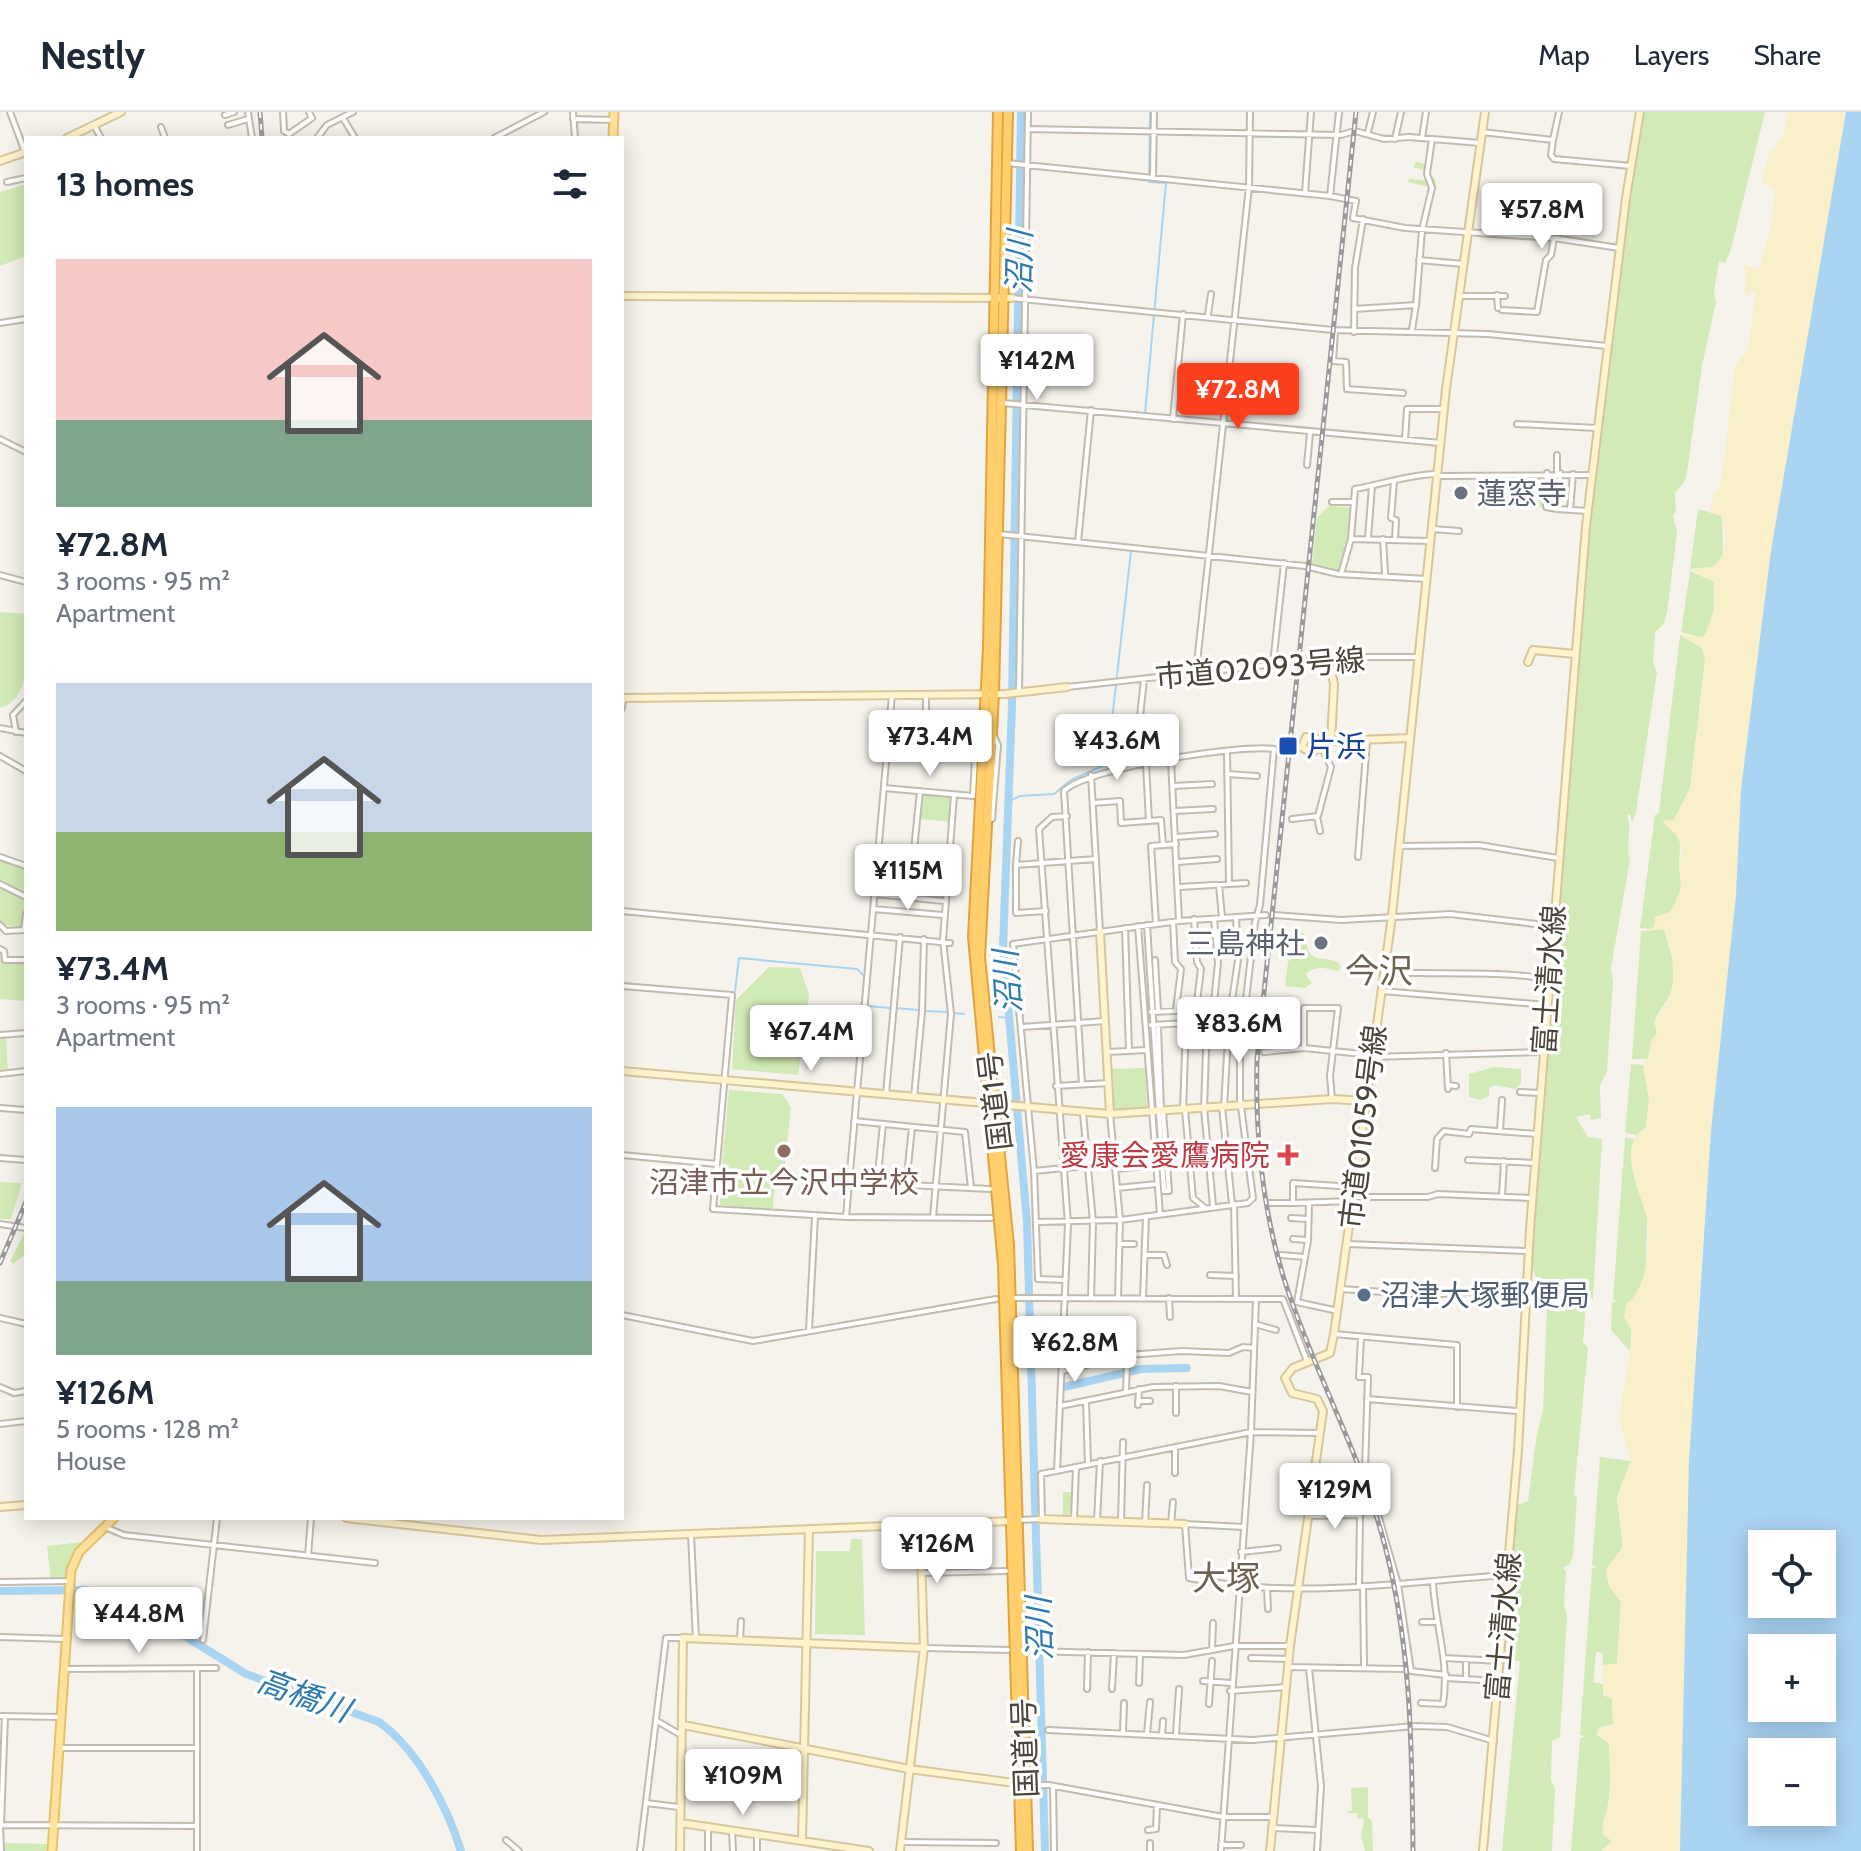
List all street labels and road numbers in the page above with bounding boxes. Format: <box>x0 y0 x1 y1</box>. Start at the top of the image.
street label: 市道02093号線 <box>1153 640 1367 696</box>
street label: 富士清水線 <box>1525 904 1573 1056</box>
street label: 市道01059号線 <box>1332 1023 1394 1231</box>
street label: 国道1号 <box>971 1049 1019 1153</box>
street label: 富士清水線 <box>1478 1551 1528 1703</box>
street label: 国道1号 <box>1005 1697 1045 1799</box>

